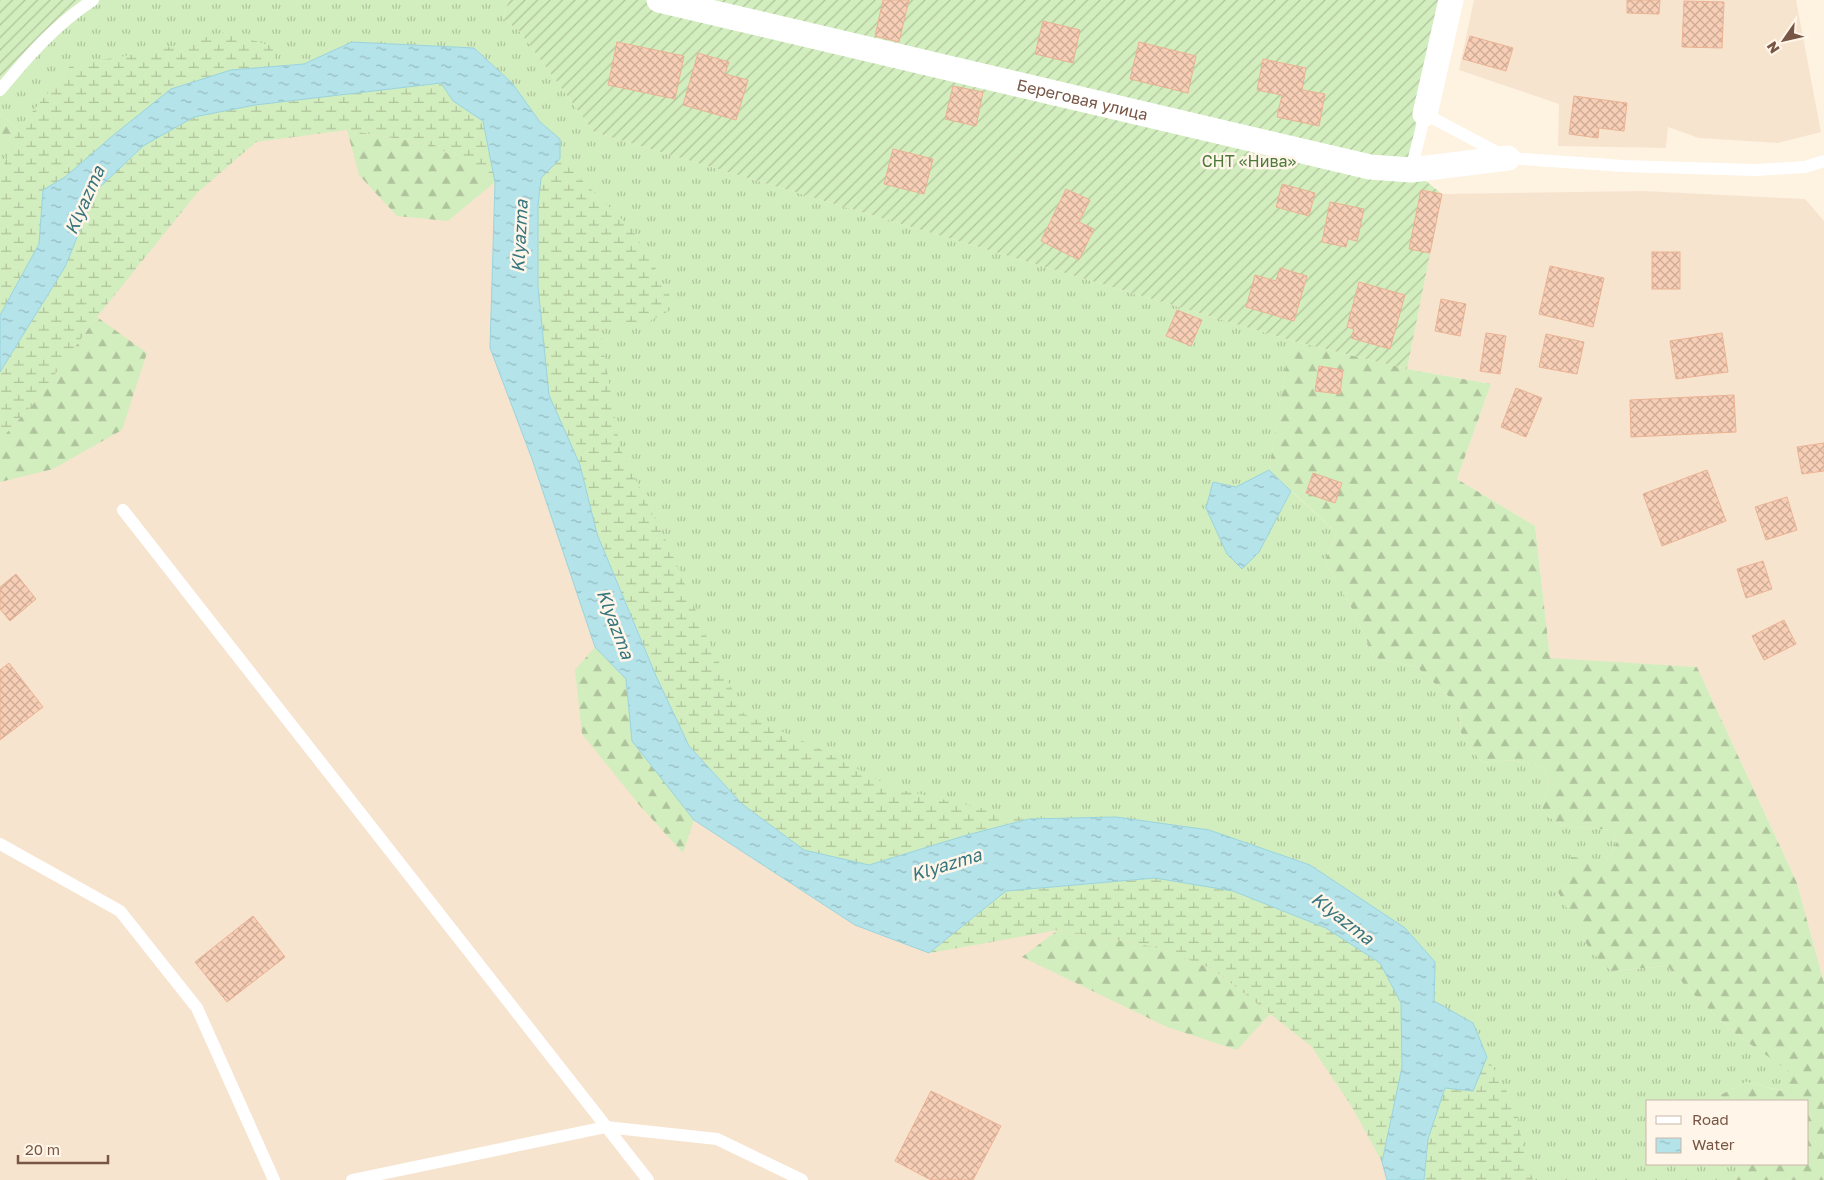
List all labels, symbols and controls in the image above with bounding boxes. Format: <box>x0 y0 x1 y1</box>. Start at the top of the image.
north arrow <box>1759 15 1809 65</box>
text: N <box>1763 38 1783 57</box>
street label: Береговая улица <box>1015 74 1150 125</box>
park label: СНТ «Нива» <box>1202 151 1296 171</box>
water label: Klyazma <box>59 162 109 238</box>
water label: Klyazma <box>506 198 532 273</box>
water label: Klyazma <box>593 586 640 663</box>
water label: Klyazma <box>908 843 985 885</box>
water label: Klyazma <box>1308 887 1379 950</box>
legend <box>1646 1100 1809 1165</box>
text: Road <box>1692 1110 1729 1128</box>
scale bar <box>18 1132 108 1164</box>
text: Water <box>1692 1135 1735 1153</box>
text: 20 m <box>25 1140 60 1158</box>

